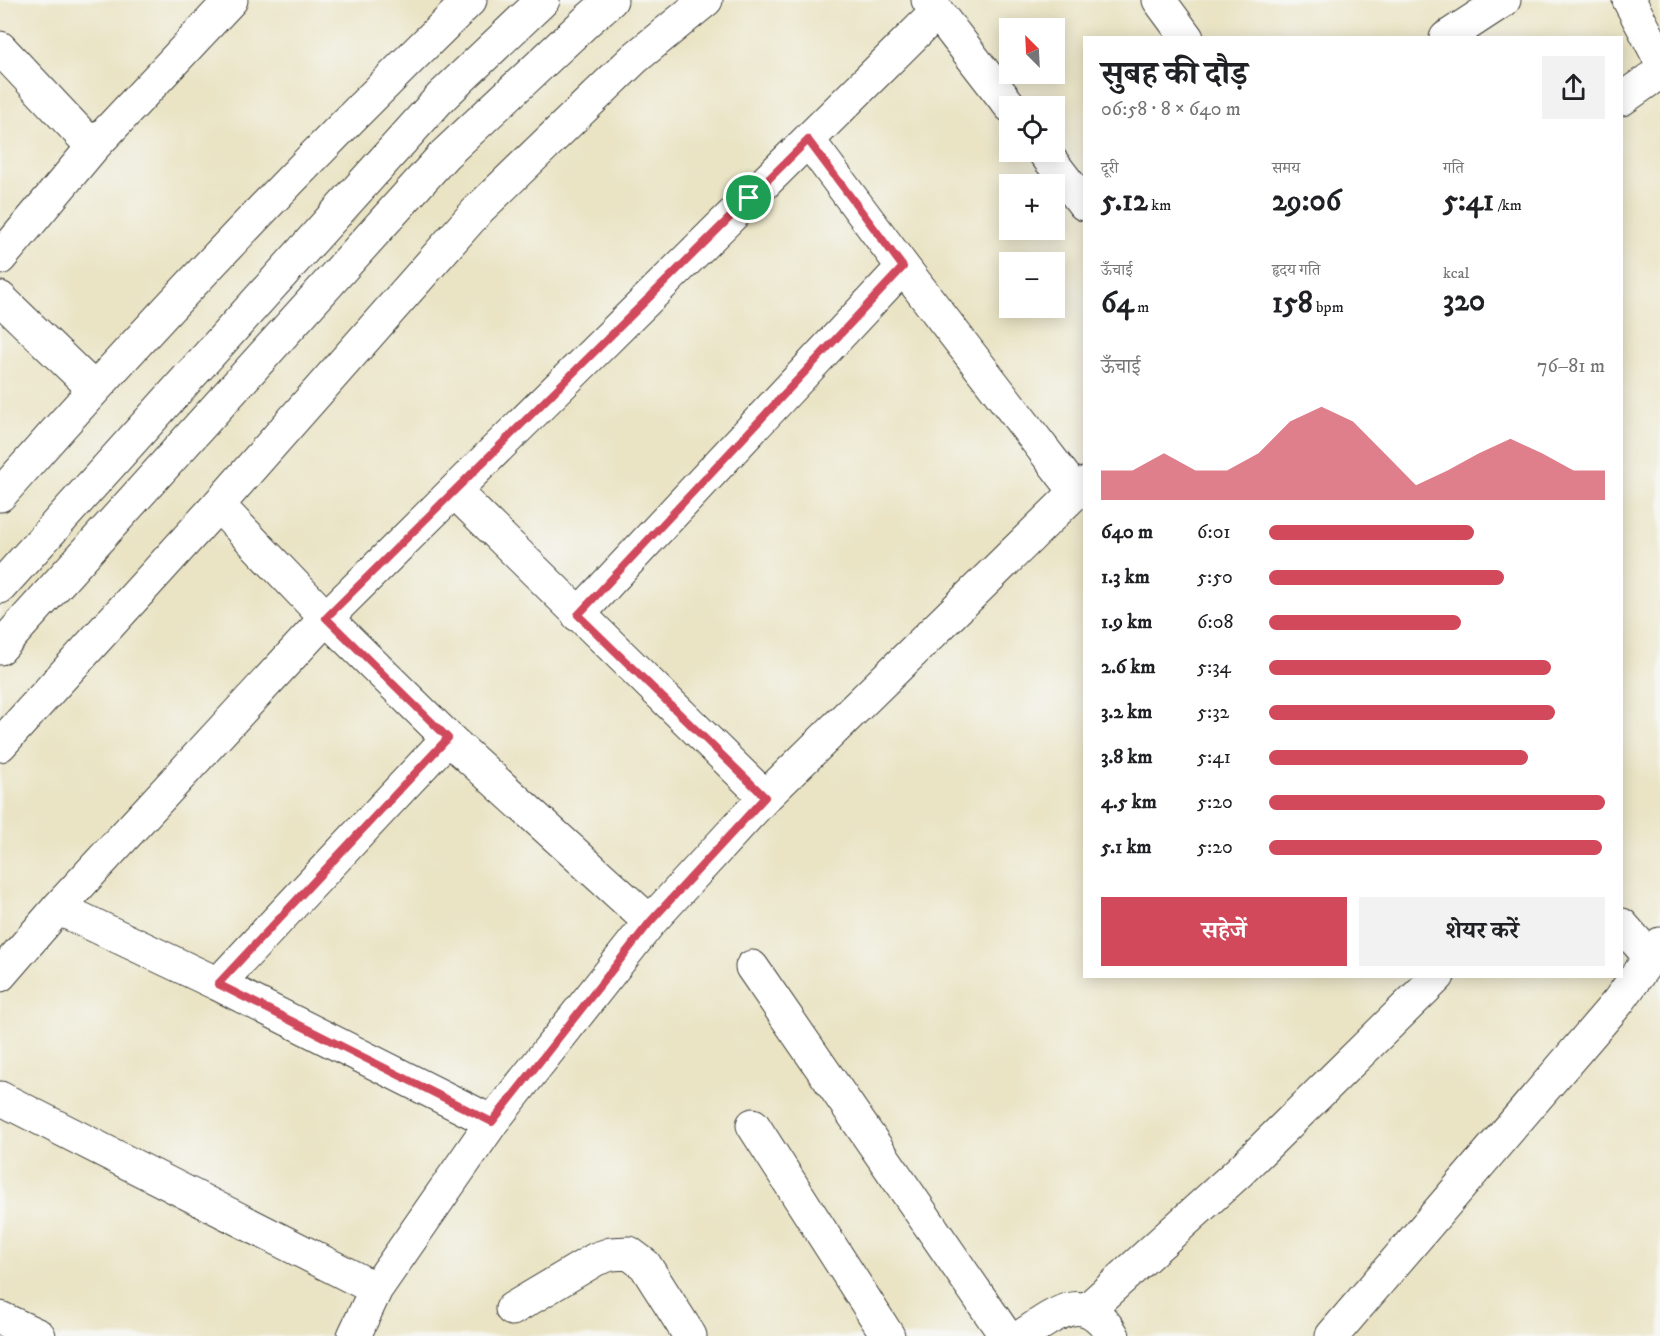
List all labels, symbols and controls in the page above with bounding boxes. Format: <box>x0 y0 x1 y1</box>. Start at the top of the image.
north arrow <box>999 18 1065 84</box>
map controls <box>999 18 1065 318</box>
text: सुबह की दौड़ <box>1101 54 1248 95</box>
button: share <box>1542 56 1605 119</box>
button: locate <box>999 96 1065 162</box>
text: 06:58 · 8 × 640 m <box>1101 97 1241 122</box>
text: दूरी <box>1101 158 1118 178</box>
text: समय <box>1272 158 1300 178</box>
text: गति <box>1443 158 1464 178</box>
pin <box>723 172 774 223</box>
button: + <box>999 174 1065 240</box>
icon: arrive <box>732 181 765 214</box>
text: 5.12 <box>1101 183 1148 220</box>
text: 29:06 <box>1272 183 1341 220</box>
text: 5:41 <box>1443 183 1494 220</box>
text: km <box>1148 195 1171 215</box>
text: /km <box>1494 195 1522 215</box>
button: − <box>999 252 1065 318</box>
text: ऊँचाई <box>1101 260 1133 280</box>
text: हृदय गति <box>1272 260 1320 280</box>
text: kcal <box>1443 263 1469 283</box>
text: 320 <box>1443 283 1485 320</box>
text: 64 <box>1101 285 1134 322</box>
text: 158 <box>1272 285 1313 322</box>
text: m <box>1134 297 1149 317</box>
text: bpm <box>1313 297 1344 317</box>
text: 76–81 m <box>1537 354 1605 379</box>
text: ऊँचाई <box>1101 355 1140 380</box>
text: 640 m <box>1101 520 1153 545</box>
text: 6:01 <box>1197 520 1231 545</box>
text: 1.3 km <box>1101 565 1150 590</box>
text: 5:50 <box>1197 565 1233 590</box>
text: 1.9 km <box>1101 610 1152 635</box>
text: 6:08 <box>1197 610 1233 635</box>
text: 2.6 km <box>1101 655 1156 680</box>
text: 5:34 <box>1197 655 1231 680</box>
text: 3.2 km <box>1101 700 1152 725</box>
text: 5:32 <box>1197 700 1229 725</box>
text: 3.8 km <box>1101 745 1152 770</box>
text: 5:41 <box>1197 745 1231 770</box>
text: 4.5 km <box>1101 790 1157 815</box>
text: 5:20 <box>1197 790 1233 815</box>
text: 5.1 km <box>1101 835 1152 860</box>
text: 5:20 <box>1197 835 1233 860</box>
button: सहेजें <box>1101 897 1347 966</box>
button: शेयर करें <box>1359 897 1605 966</box>

